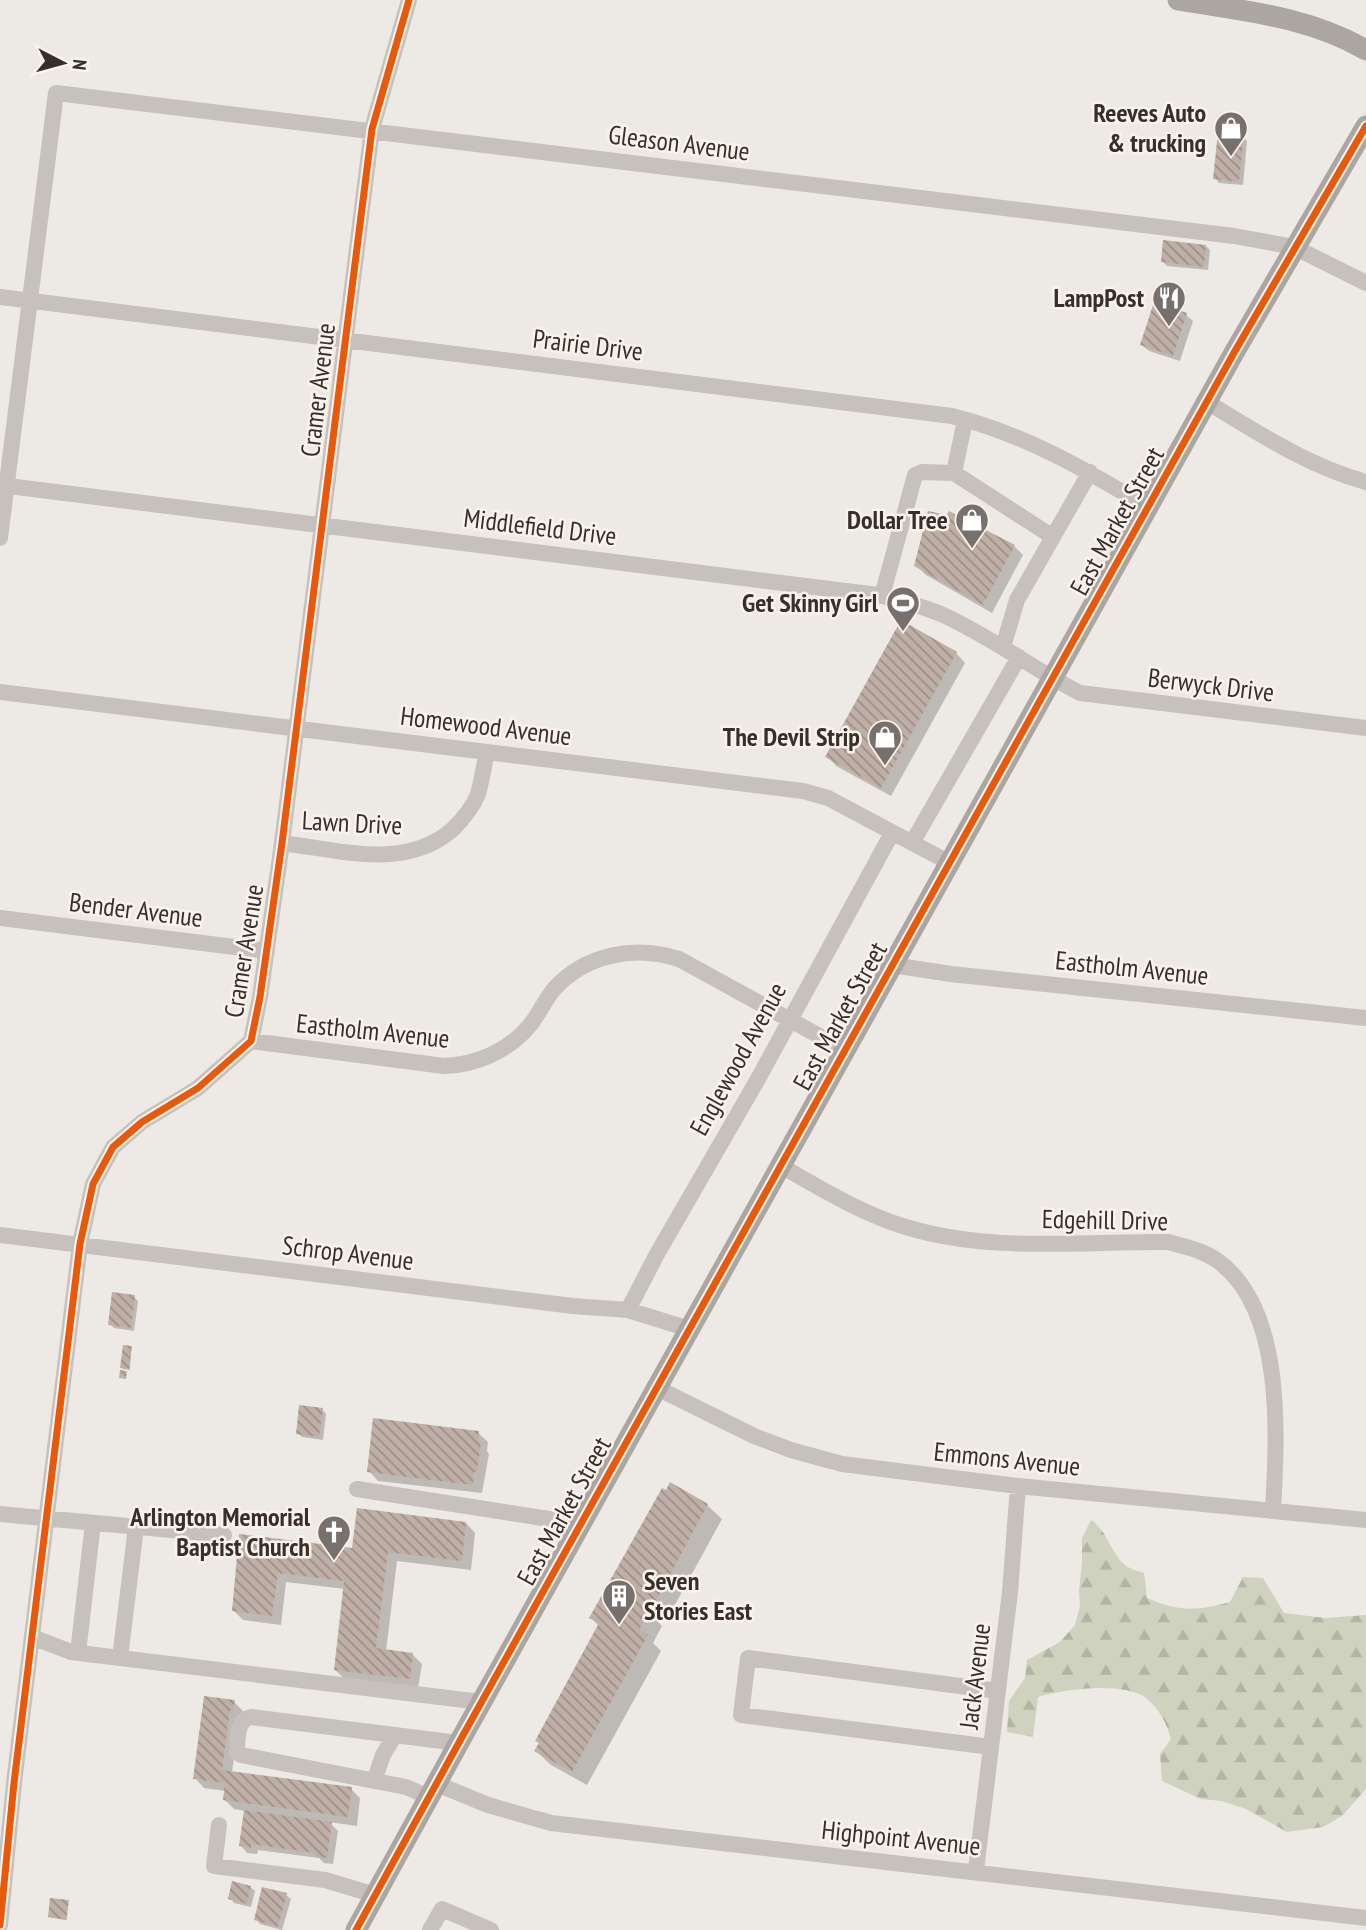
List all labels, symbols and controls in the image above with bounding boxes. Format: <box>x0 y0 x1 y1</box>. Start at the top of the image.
north arrow <box>28 28 98 98</box>
text: N <box>67 58 92 71</box>
place label: Reeves Auto & trucking <box>1093 96 1206 159</box>
shop icon: Reeves Auto & trucking <box>1212 109 1250 158</box>
street label: Gleason Avenue <box>607 117 752 168</box>
restaurant icon: LampPost <box>1150 279 1188 328</box>
place label: LampPost <box>1054 281 1144 314</box>
street label: Cramer Avenue <box>293 321 342 459</box>
street label: Prairie Drive <box>531 321 645 368</box>
street label: East Market Street <box>1062 441 1171 601</box>
street label: Middlefield Drive <box>462 501 618 552</box>
shop icon: Dollar Tree <box>953 501 991 550</box>
place label: Dollar Tree <box>847 503 948 536</box>
sports icon: Get Skinny Girl <box>884 584 922 633</box>
place label: Get Skinny Girl <box>742 586 879 619</box>
street label: Berwyck Drive <box>1146 660 1276 709</box>
street label: Homewood Avenue <box>399 699 573 752</box>
shop icon: The Devil Strip <box>866 718 904 767</box>
place label: The Devil Strip <box>723 720 860 753</box>
street label: Lawn Drive <box>301 803 403 842</box>
street label: Cramer Avenue <box>217 882 270 1020</box>
street label: Bender Avenue <box>68 885 205 934</box>
street label: East Market Street <box>785 936 894 1096</box>
street label: Eastholm Avenue <box>1054 943 1210 992</box>
street label: Englewood Avenue <box>682 977 793 1141</box>
street label: Eastholm Avenue <box>295 1006 451 1055</box>
street label: Edgehill Drive <box>1042 1202 1168 1237</box>
street label: Schrop Avenue <box>281 1228 416 1277</box>
street label: East Market Street <box>509 1431 618 1591</box>
street label: Emmons Avenue <box>932 1434 1082 1483</box>
place label: Arlington Memorial Baptist Church <box>129 1500 311 1563</box>
church icon: Arlington Memorial Baptist Church <box>315 1513 353 1562</box>
place label: Seven Stories East <box>644 1564 753 1627</box>
building icon: Seven Stories East <box>600 1577 638 1626</box>
street label: Jack Avenue <box>952 1621 997 1732</box>
street label: Highpoint Avenue <box>820 1813 982 1862</box>

